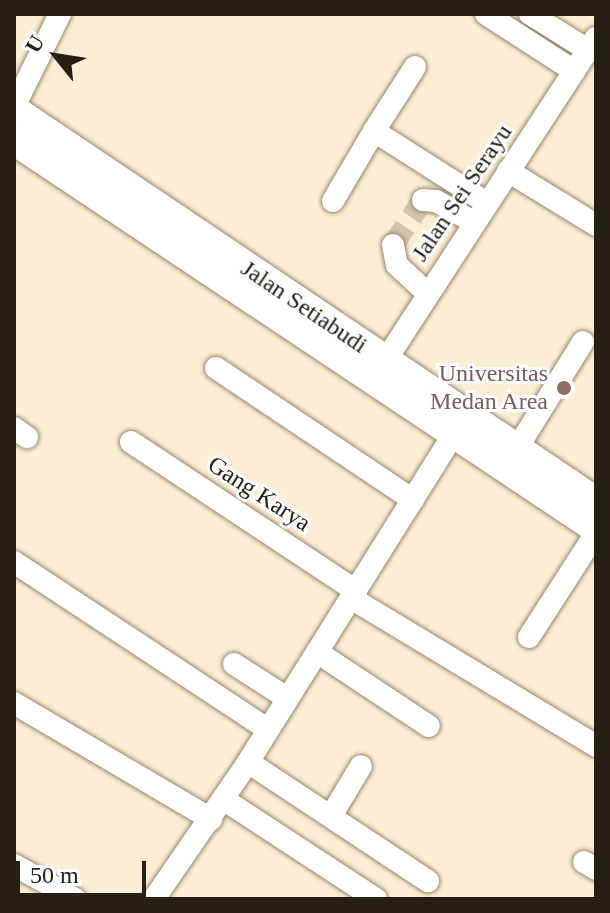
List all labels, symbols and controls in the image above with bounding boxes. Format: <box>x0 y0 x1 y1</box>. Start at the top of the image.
north arrow <box>16 16 96 96</box>
text: U <box>20 31 50 57</box>
street label: Jalan Sei Serayu <box>406 119 518 267</box>
street label: Jalan Setiabudi <box>235 254 373 360</box>
place label: Universitas Medan Area <box>429 360 548 416</box>
marker: Universitas Medan Area <box>555 379 573 397</box>
street label: Gang Karya <box>202 450 316 538</box>
scale bar <box>20 845 150 895</box>
text: 50 m <box>30 862 79 888</box>

